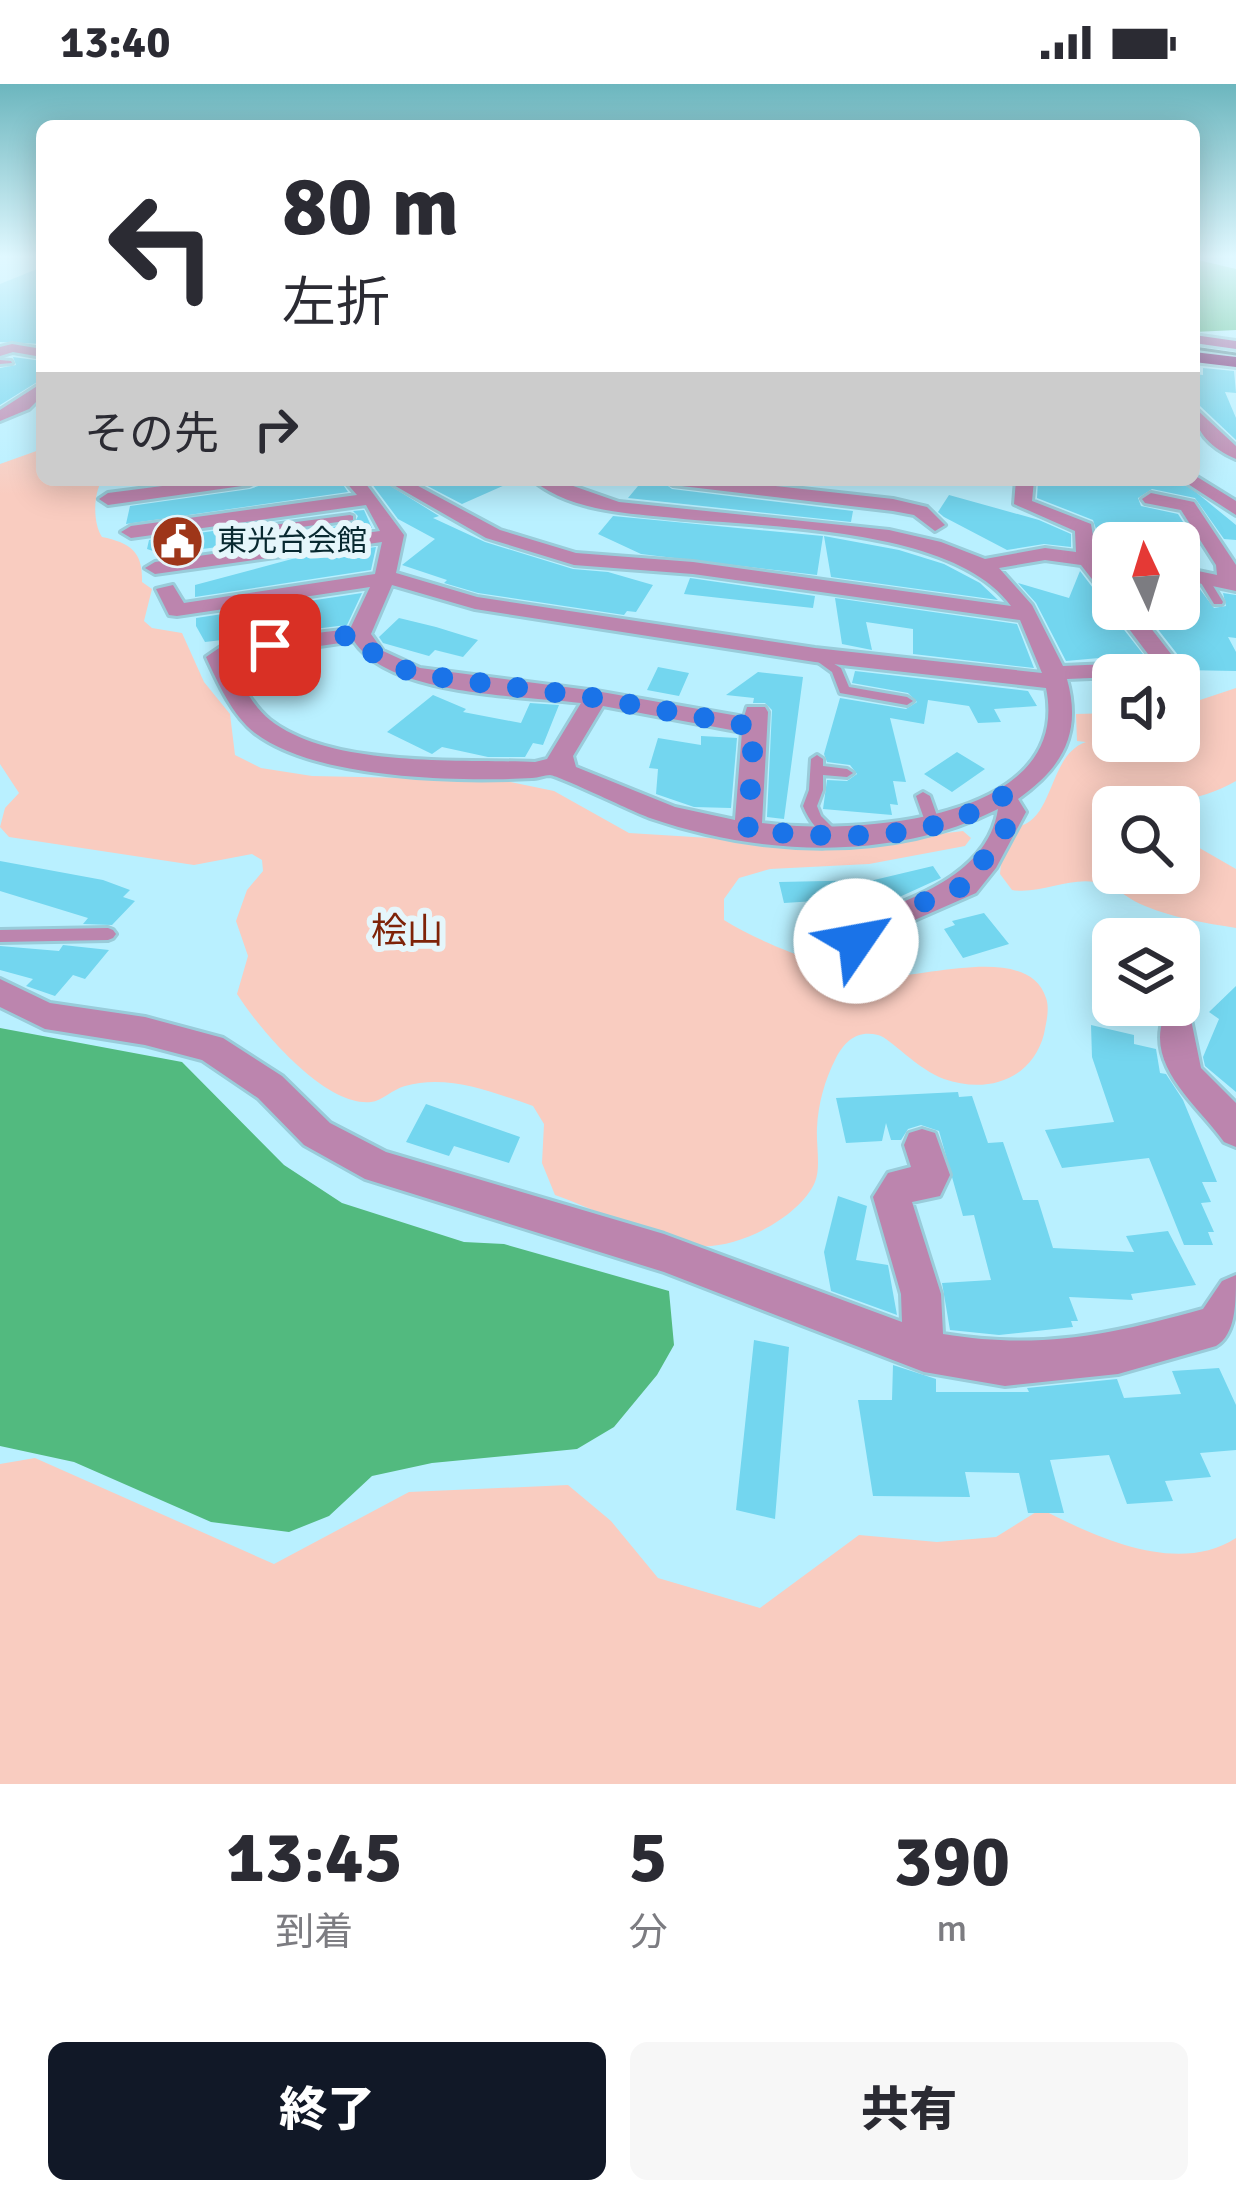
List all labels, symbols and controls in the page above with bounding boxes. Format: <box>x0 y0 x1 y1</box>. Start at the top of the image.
text: 13:40 <box>60 15 170 70</box>
text: 80 m <box>282 155 459 259</box>
icon: left <box>84 168 240 324</box>
text: 左折 <box>282 270 390 337</box>
icon: right <box>243 396 309 462</box>
text: その先 <box>84 407 219 462</box>
public building icon: 東光台会館 <box>150 513 206 569</box>
north arrow <box>1092 522 1200 630</box>
map controls <box>1092 522 1200 1026</box>
place label: 東光台会館 <box>217 523 367 560</box>
pin <box>219 594 321 696</box>
icon: arrive <box>237 612 303 678</box>
button: sound <box>1092 654 1200 762</box>
button: search <box>1092 786 1200 894</box>
position arrow <box>793 878 919 1004</box>
park label: 桧山 <box>371 909 443 954</box>
button: layers <box>1092 918 1200 1026</box>
text: 13:45 <box>226 1813 403 1902</box>
text: 5 <box>629 1813 667 1902</box>
text: 390 <box>893 1817 1010 1906</box>
text: m <box>936 1904 967 1952</box>
text: 到着 <box>275 1908 353 1956</box>
text: 分 <box>629 1908 668 1956</box>
button: 終了 <box>48 2042 606 2180</box>
button: 共有 <box>630 2042 1188 2180</box>

